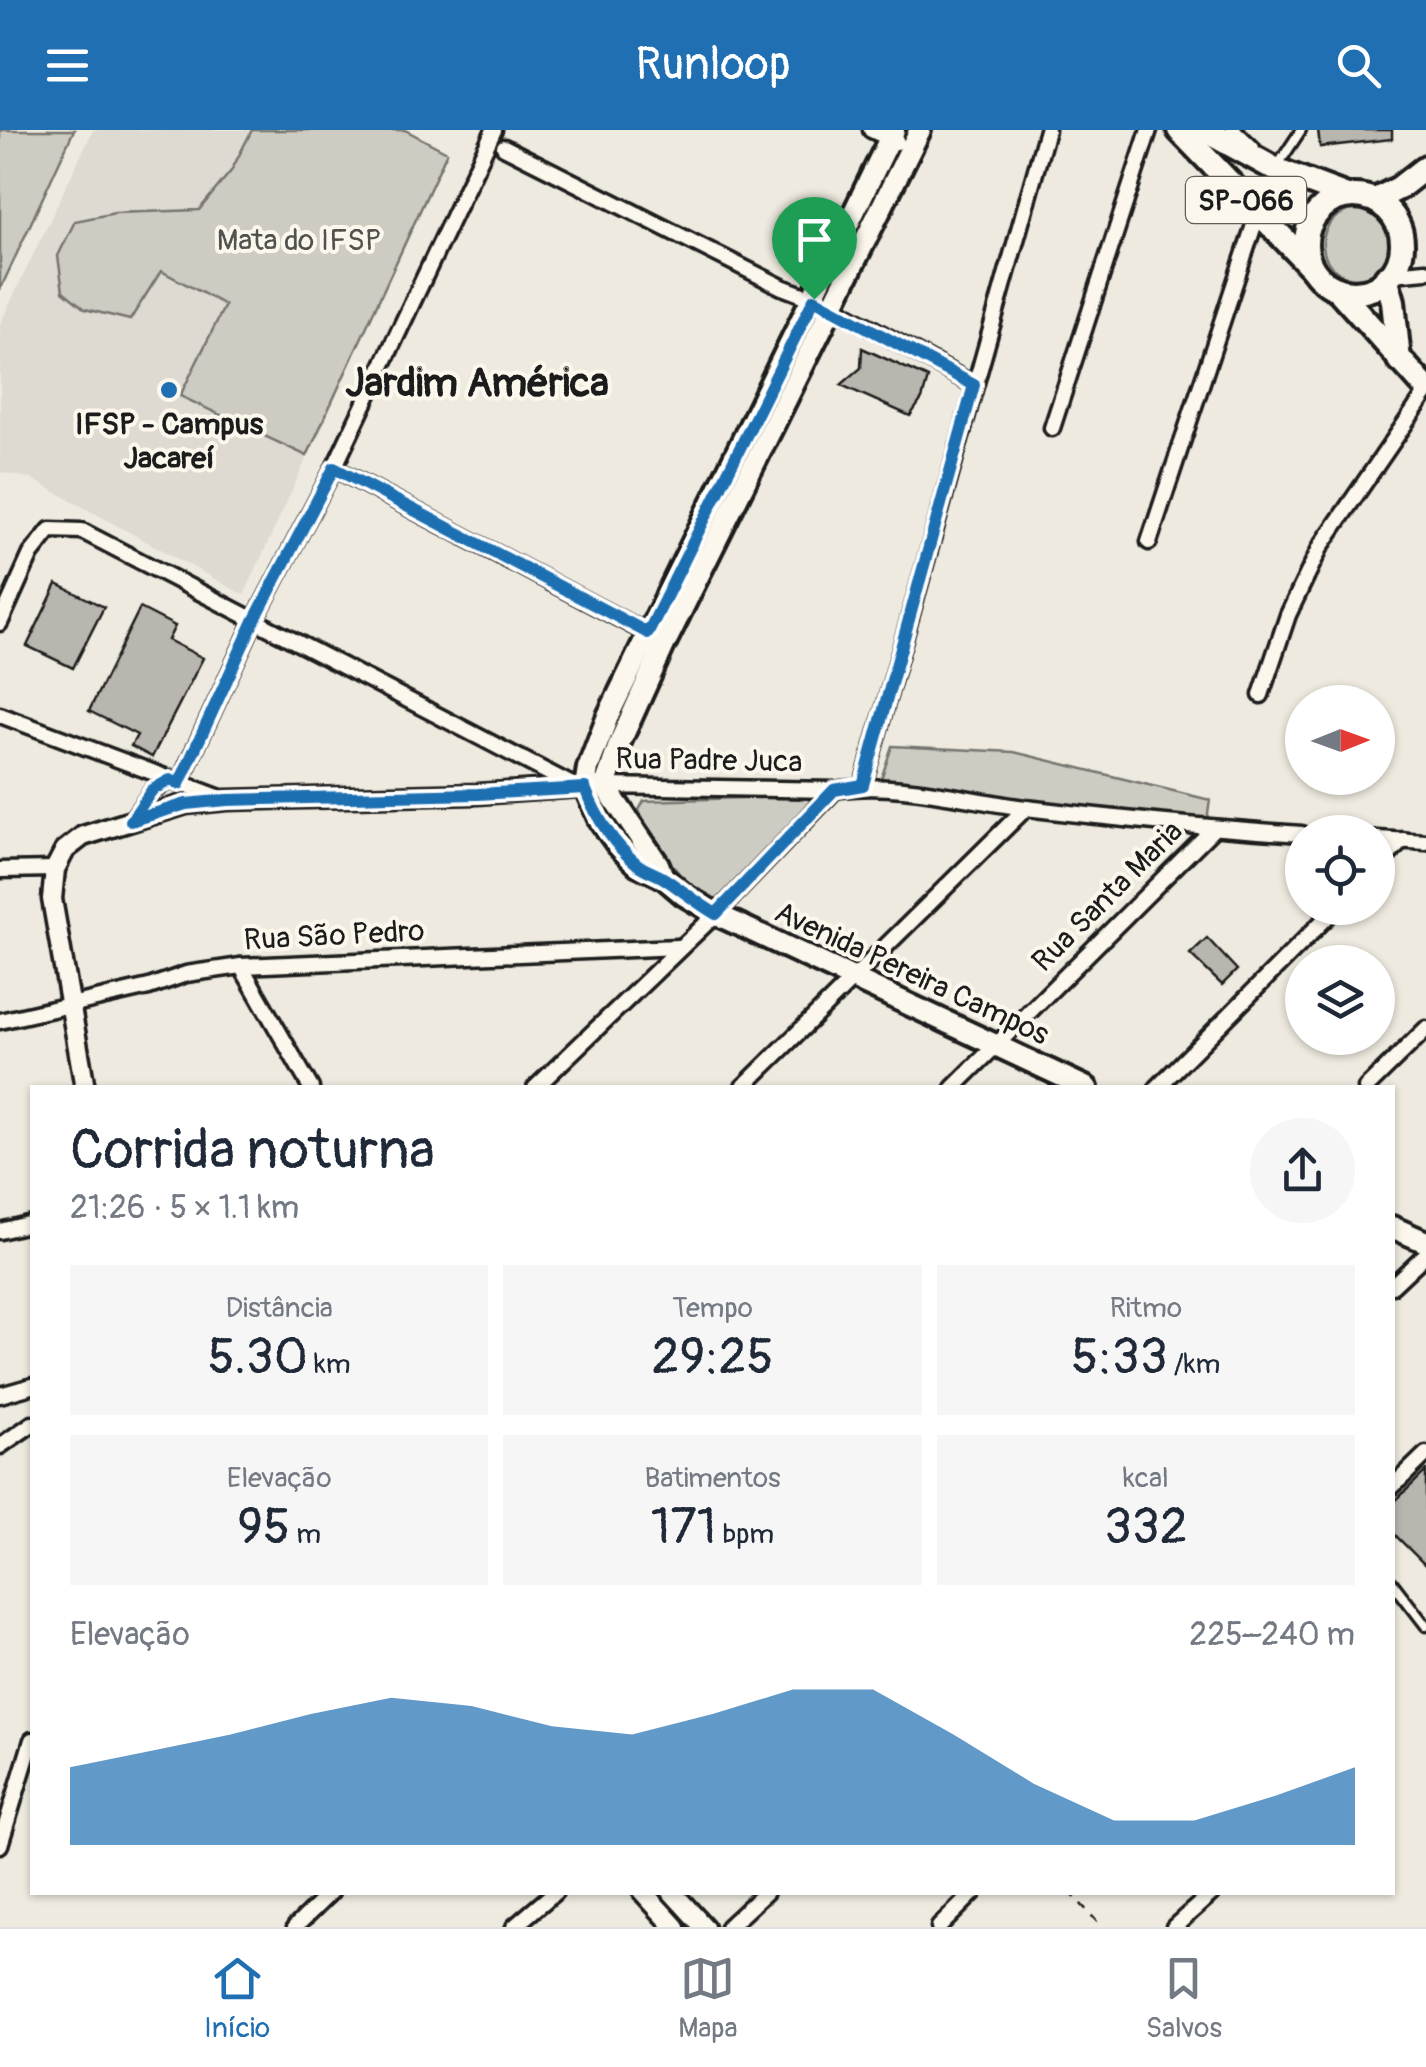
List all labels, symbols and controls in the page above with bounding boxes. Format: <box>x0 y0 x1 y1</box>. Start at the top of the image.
text: Runloop <box>636 37 790 93</box>
icon: menu <box>40 38 95 93</box>
icon: search <box>1331 38 1386 93</box>
road number: SP-066 <box>1186 177 1306 223</box>
pin <box>772 197 857 300</box>
icon: arrive <box>787 212 842 267</box>
park label: Mata do IFSP <box>217 222 381 259</box>
district label: Jardim América <box>345 359 609 408</box>
marker: IFSP - Campus Jacareí <box>158 379 180 401</box>
place label: IFSP - Campus Jacareí <box>75 406 264 477</box>
north arrow <box>1285 685 1395 795</box>
map controls <box>1285 685 1395 1055</box>
street label: Rua Padre Juca <box>615 740 803 781</box>
street label: Rua Santa Maria <box>1024 813 1191 980</box>
button: locate <box>1285 815 1395 925</box>
street label: Avenida Pereira Campos <box>769 894 1055 1053</box>
street label: Rua São Pedro <box>243 912 425 959</box>
button: layers <box>1285 945 1395 1055</box>
text: Corrida noturna <box>70 1116 435 1185</box>
button: share <box>1250 1118 1355 1223</box>
text: 21:26 · 5 × 1.1 km <box>70 1188 299 1228</box>
text: Distância <box>225 1291 333 1326</box>
text: Tempo <box>672 1291 753 1326</box>
text: Ritmo <box>1110 1291 1182 1326</box>
text: 5.30 <box>208 1326 308 1389</box>
text: 29:25 <box>651 1326 774 1389</box>
text: 5:33 <box>1071 1326 1168 1389</box>
text: km <box>308 1347 351 1382</box>
text: /km <box>1168 1347 1220 1382</box>
text: Elevação <box>227 1461 331 1496</box>
text: Batimentos <box>644 1461 781 1496</box>
text: kcal <box>1123 1461 1169 1496</box>
text: 95 <box>237 1496 290 1559</box>
text: 171 <box>651 1496 716 1559</box>
text: 332 <box>1104 1496 1188 1559</box>
text: m <box>290 1517 321 1552</box>
text: bpm <box>716 1517 774 1552</box>
text: Elevação <box>70 1615 190 1655</box>
text: 225–240 m <box>1189 1615 1355 1655</box>
tab: Início <box>204 1951 270 2046</box>
tab: Mapa <box>678 1951 738 2046</box>
tab: Salvos <box>1146 1951 1222 2046</box>

